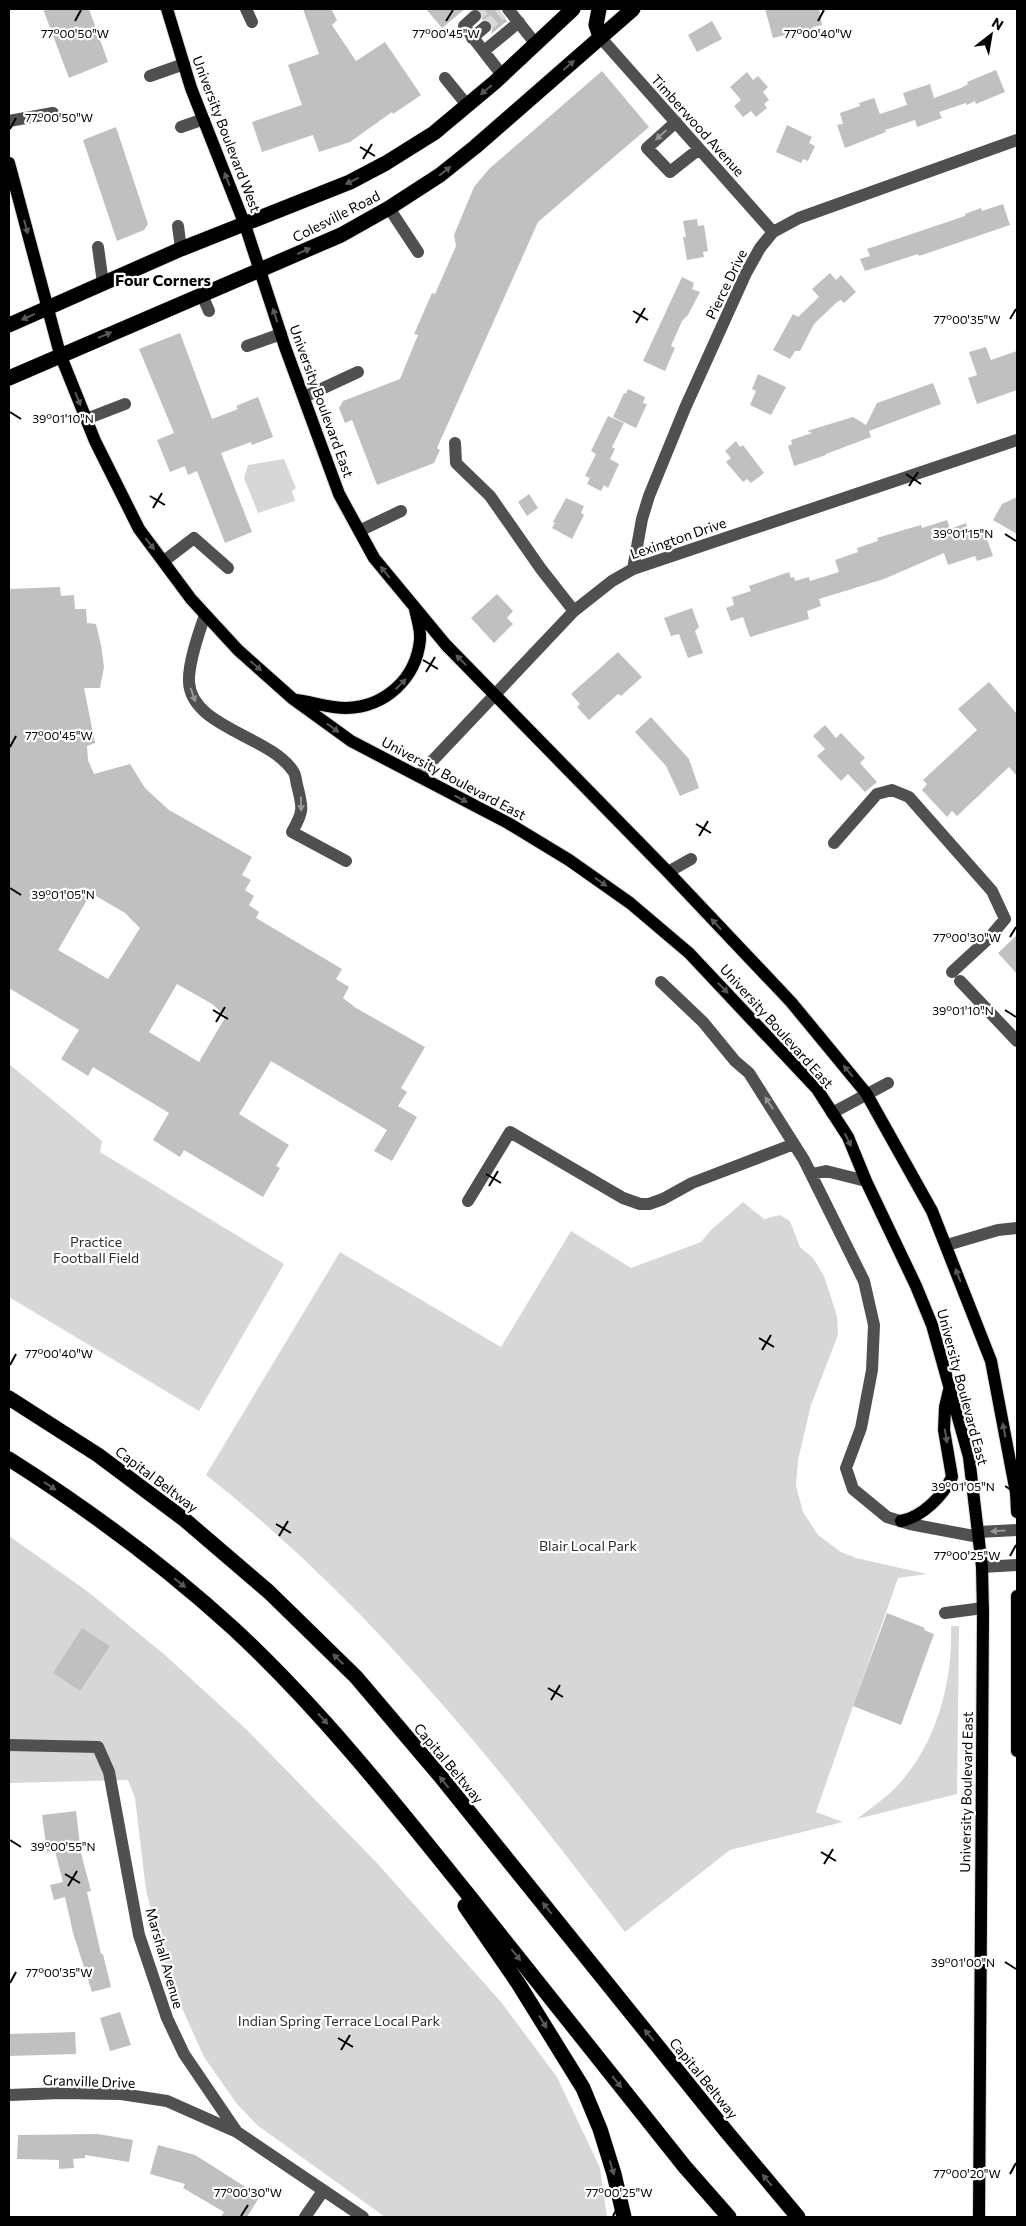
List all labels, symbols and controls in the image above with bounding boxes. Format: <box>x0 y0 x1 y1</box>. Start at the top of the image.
north arrow <box>966 10 1016 60</box>
text: N <box>989 13 1007 33</box>
text: 77°00'50"W <box>41 26 109 40</box>
text: 77°00'45"W <box>412 26 480 40</box>
text: 77°00'40"W <box>784 26 852 40</box>
street label: University Boulevard West <box>189 53 265 215</box>
one-way arrow <box>562 59 574 71</box>
street label: Timberwood Avenue <box>648 71 748 179</box>
one-way arrow <box>480 84 493 95</box>
text: 77°00'50"W <box>25 110 93 124</box>
one-way arrow <box>656 129 668 141</box>
one-way arrow <box>438 165 451 176</box>
one-way arrow <box>223 171 231 186</box>
one-way arrow <box>345 177 359 185</box>
street label: Colesville Road <box>289 187 383 245</box>
one-way arrow <box>22 219 30 234</box>
one-way arrow <box>297 246 311 254</box>
street label: Pierce Drive <box>702 246 750 322</box>
district label: Four Corners <box>115 270 211 289</box>
one-way arrow <box>271 307 279 322</box>
text: 77°00'35"W <box>934 312 1000 326</box>
one-way arrow <box>21 313 35 321</box>
street label: University Boulevard East <box>286 322 358 480</box>
one-way arrow <box>98 331 113 339</box>
one-way arrow <box>75 392 83 406</box>
text: 39°01'10"N <box>32 411 94 425</box>
street label: Lexington Drive <box>628 514 728 562</box>
text: 39°01'15"N <box>933 526 993 540</box>
one-way arrow <box>145 537 156 550</box>
one-way arrow <box>379 565 390 578</box>
one-way arrow <box>455 655 467 667</box>
one-way arrow <box>249 661 262 672</box>
one-way arrow <box>395 678 407 690</box>
one-way arrow <box>190 688 197 703</box>
one-way arrow <box>326 722 339 733</box>
text: 77°00'45"W <box>25 728 93 742</box>
street label: University Boulevard East <box>379 733 529 823</box>
one-way arrow <box>454 795 469 803</box>
one-way arrow <box>297 797 305 813</box>
one-way arrow <box>594 877 607 887</box>
text: 39°01'05"N <box>31 887 95 901</box>
one-way arrow <box>710 918 722 930</box>
text: 77°00'30"W <box>933 930 1001 944</box>
street label: University Boulevard East <box>717 960 837 1092</box>
one-way arrow <box>717 982 729 994</box>
text: 39°01'10"N <box>932 1003 994 1017</box>
one-way arrow <box>842 1065 853 1078</box>
one-way arrow <box>764 1096 774 1109</box>
one-way arrow <box>844 1133 852 1147</box>
park label: Practice Football Field <box>53 1233 139 1266</box>
one-way arrow <box>954 1267 961 1282</box>
street label: University Boulevard East <box>934 1307 992 1467</box>
text: 77°00'40"W <box>25 1346 93 1360</box>
one-way arrow <box>999 1421 1007 1437</box>
one-way arrow <box>942 1428 950 1444</box>
street label: Capital Beltway <box>112 1442 202 1516</box>
text: 39°01'05"N <box>931 1479 995 1493</box>
one-way arrow <box>43 1481 56 1491</box>
one-way arrow <box>989 1528 1005 1536</box>
park label: Blair Local Park <box>539 1537 637 1554</box>
text: 77°00'25"W <box>934 1548 1000 1562</box>
one-way arrow <box>173 1577 186 1588</box>
one-way arrow <box>332 1653 344 1665</box>
street label: University Boulevard East <box>956 1711 976 1873</box>
one-way arrow <box>317 1712 329 1724</box>
street label: Capital Beltway <box>411 1720 487 1806</box>
one-way arrow <box>439 1775 450 1788</box>
text: 39°00'55"N <box>30 1839 96 1853</box>
one-way arrow <box>541 1902 552 1915</box>
street label: Marshall Avenue <box>142 1906 188 2010</box>
one-way arrow <box>511 1948 522 1961</box>
text: 39°01'00"N <box>931 1955 995 1969</box>
text: 77°00'35"W <box>26 1965 92 1979</box>
park label: Indian Spring Terrace Local Park <box>238 2012 441 2029</box>
one-way arrow <box>538 2016 547 2029</box>
one-way arrow <box>643 2028 654 2041</box>
street label: Capital Beltway <box>666 2034 742 2122</box>
street label: Granville Drive <box>42 2071 136 2091</box>
one-way arrow <box>612 2075 623 2088</box>
one-way arrow <box>609 2160 617 2175</box>
text: 77°00'20"W <box>933 2166 1001 2180</box>
one-way arrow <box>761 2174 772 2187</box>
text: 77°00'30"W <box>214 2185 282 2199</box>
text: 77°00'25"W <box>586 2185 652 2199</box>

